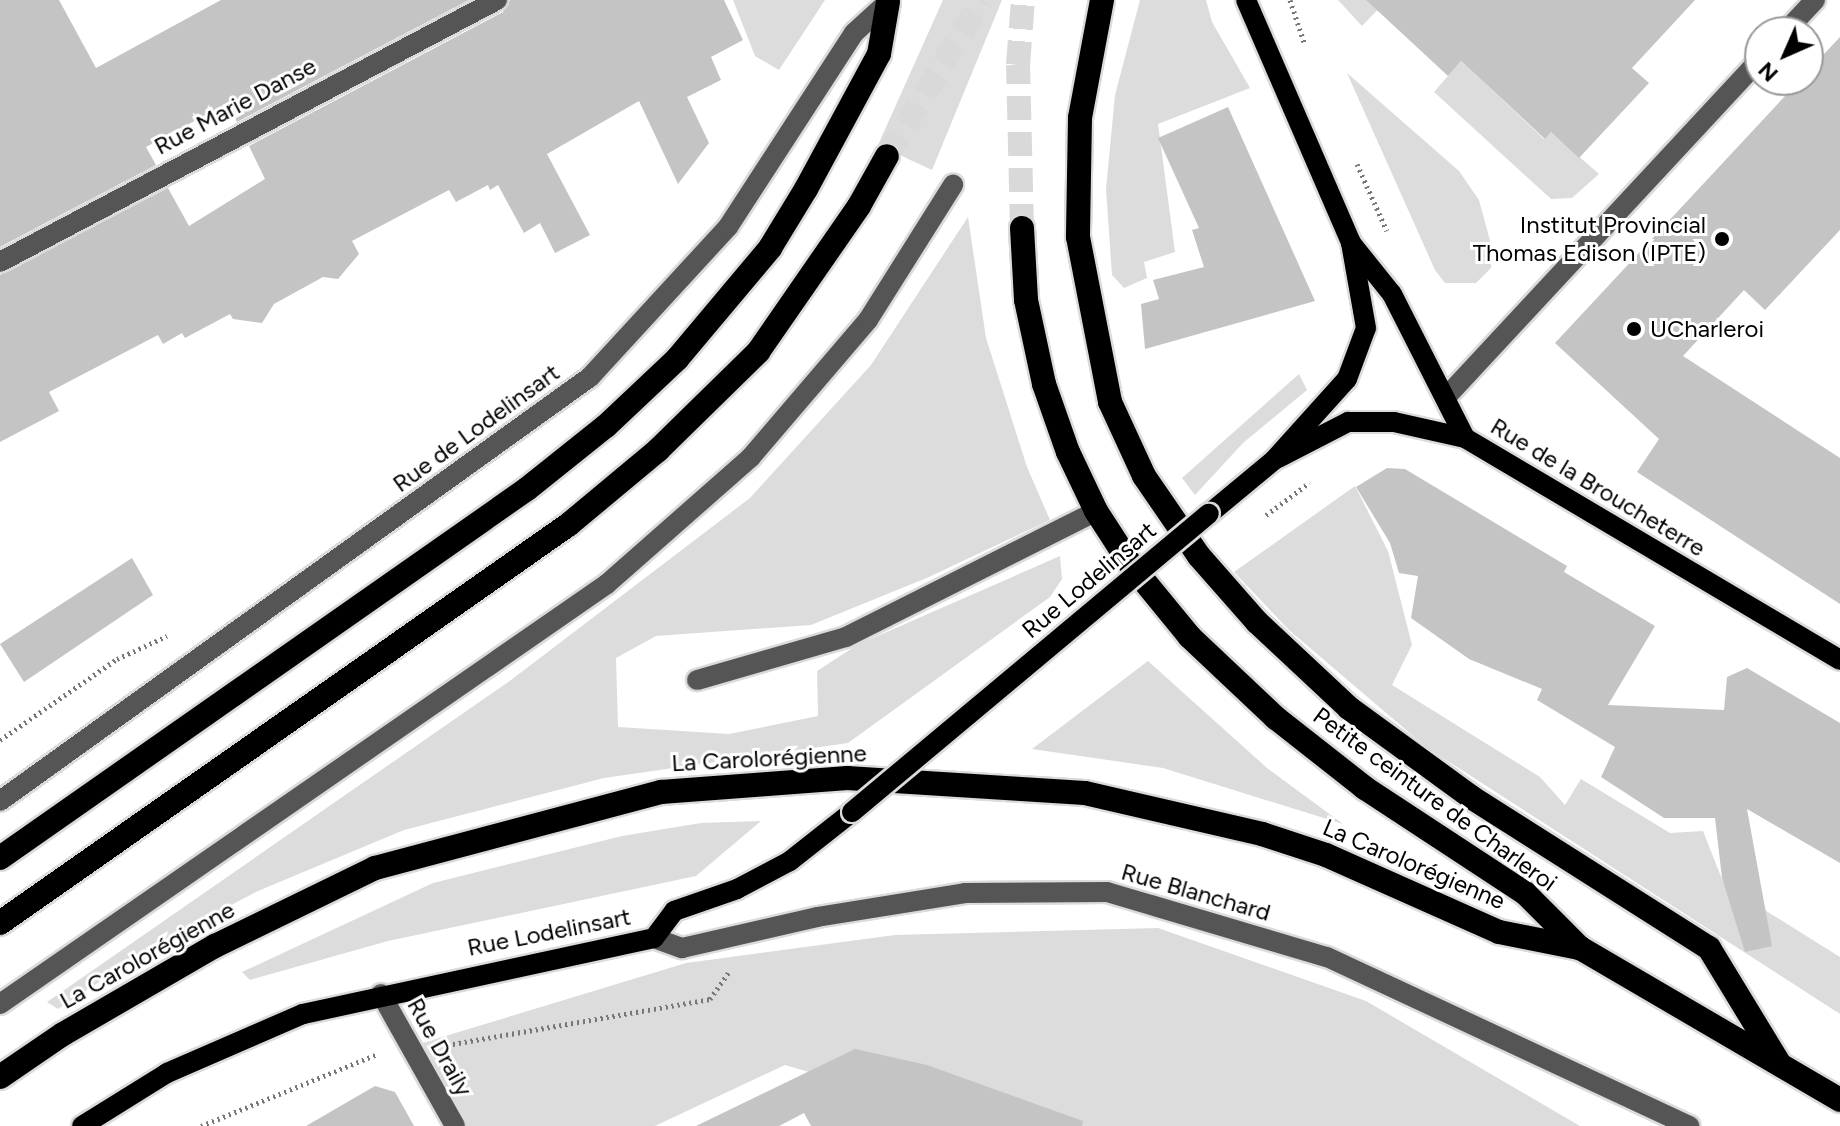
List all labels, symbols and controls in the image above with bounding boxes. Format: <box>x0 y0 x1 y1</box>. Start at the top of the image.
north arrow <box>1744 16 1824 96</box>
street label: Rue Marie Danse <box>149 51 321 161</box>
text: N <box>1753 56 1784 87</box>
place label: Institut Provincial Thomas Edison (IPTE) <box>1473 211 1706 267</box>
marker: Institut Provincial Thomas Edison (IPTE) <box>1713 230 1731 248</box>
place label: UCharleroi <box>1650 315 1764 343</box>
marker: UCharleroi <box>1625 320 1643 338</box>
street label: Rue de Lodelinsart <box>387 358 565 498</box>
street label: Rue de la Broucheterre <box>1486 412 1710 562</box>
street label: Rue Lodelinsart <box>1016 516 1162 644</box>
street label: Petite ceinture de Charleroi <box>1308 701 1562 897</box>
street label: La Carolorégienne <box>671 739 867 777</box>
street label: La Carolorégienne <box>1318 813 1510 915</box>
street label: Rue Blanchard <box>1118 857 1274 927</box>
street label: La Carolorégienne <box>55 895 239 1015</box>
street label: Rue Lodelinsart <box>465 902 633 962</box>
street label: Rue Draily <box>401 993 479 1101</box>

